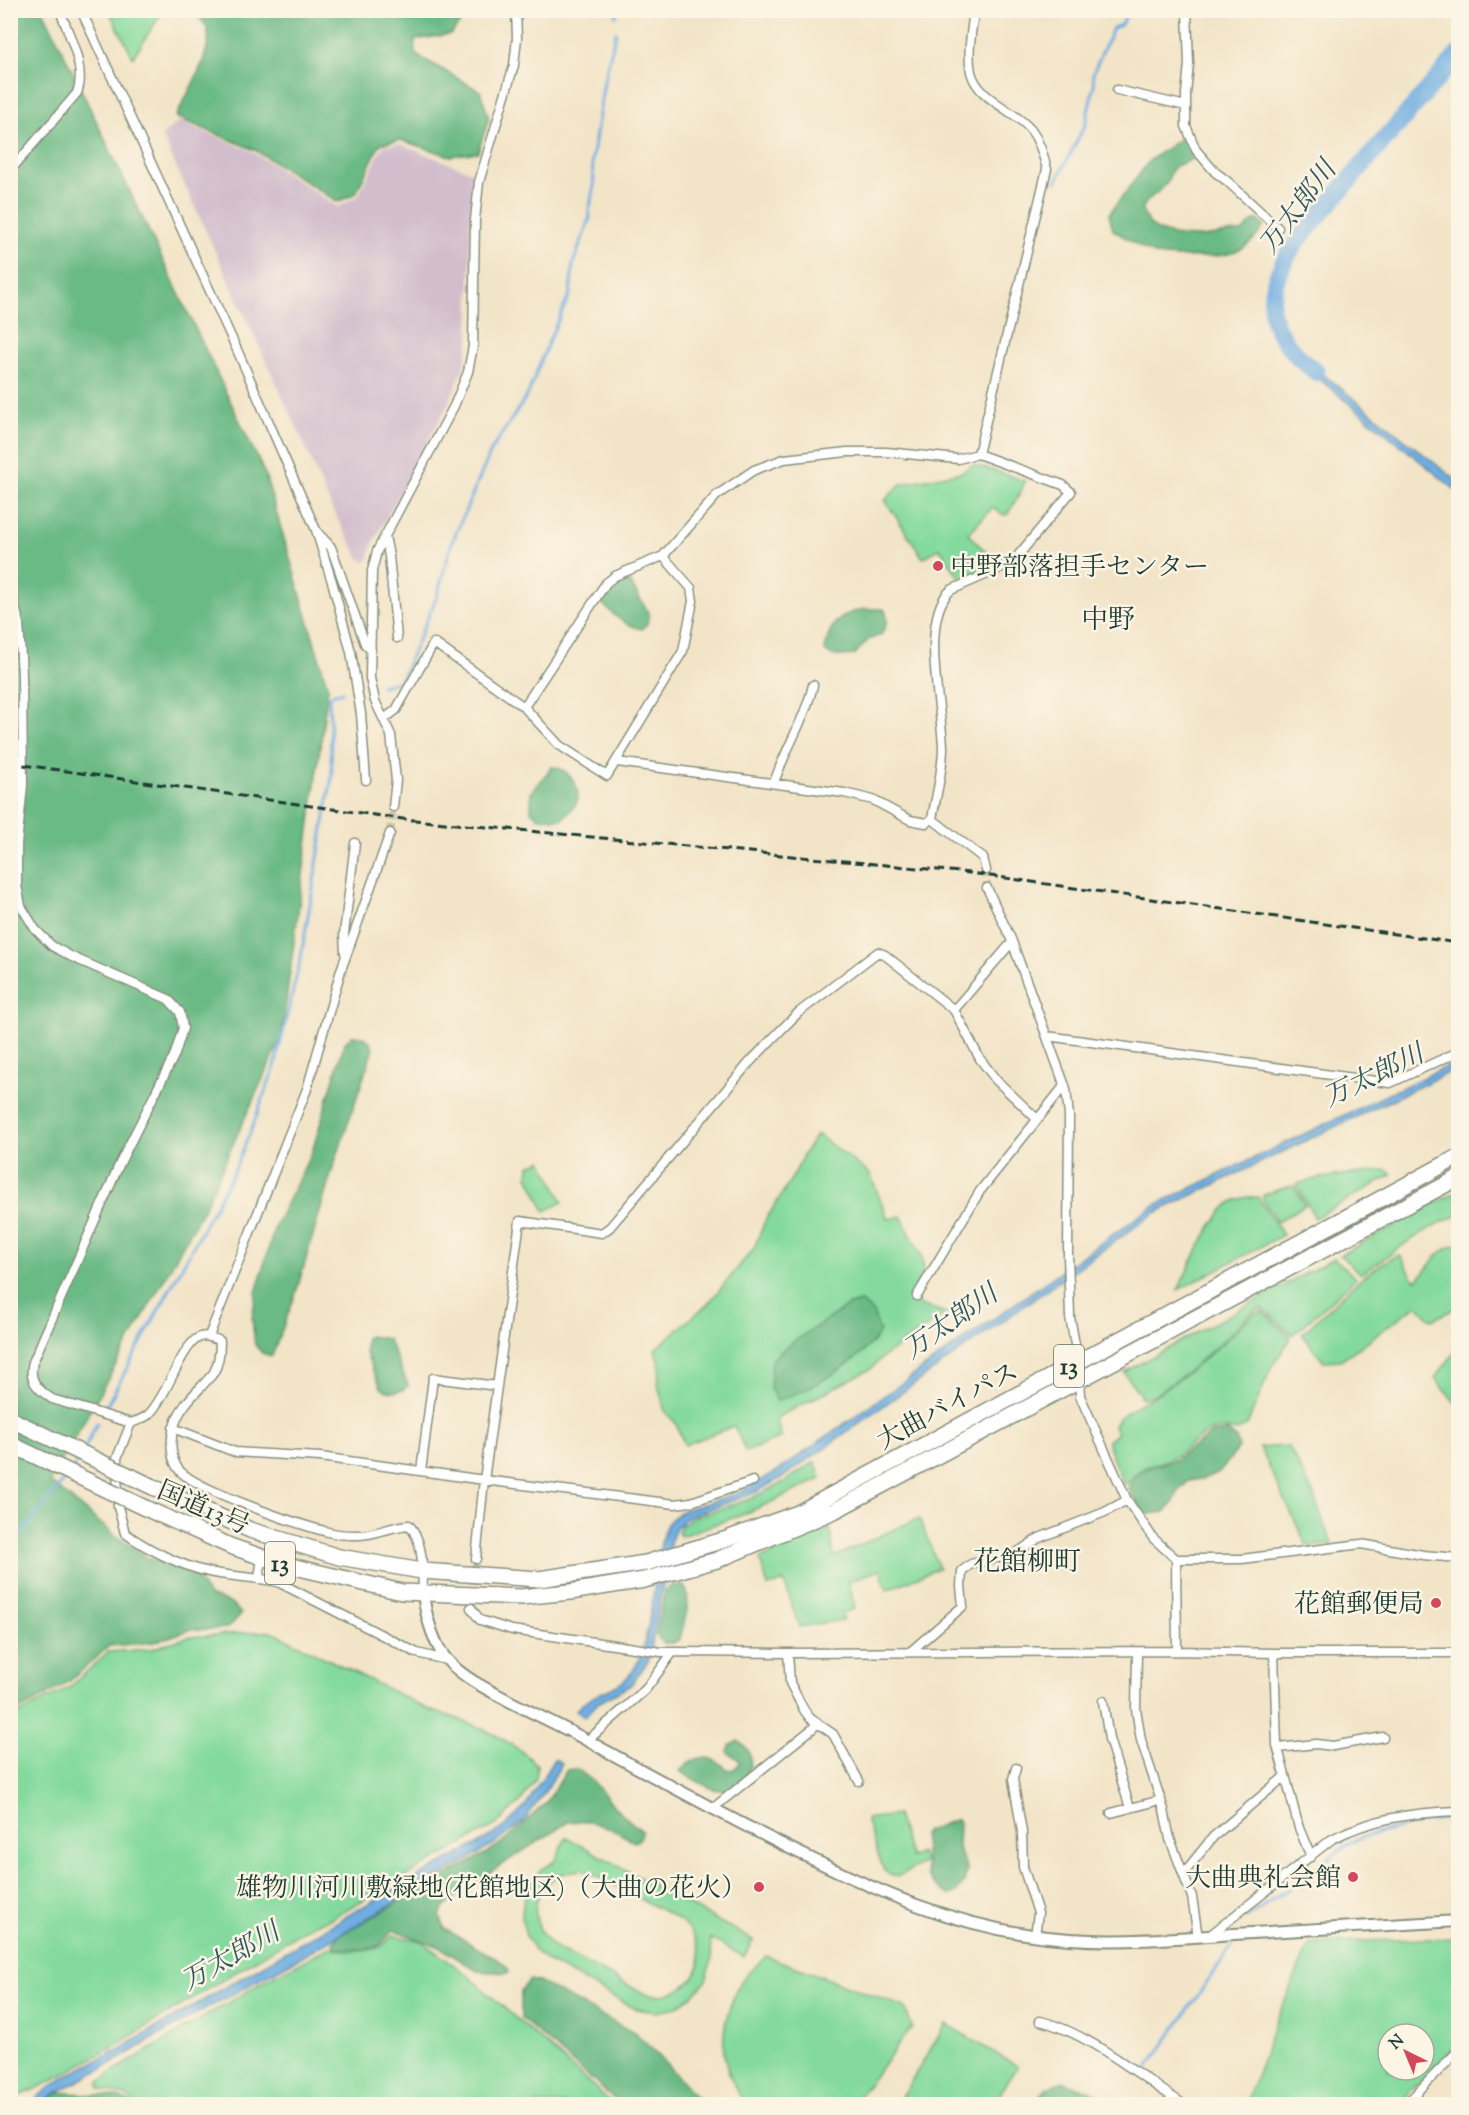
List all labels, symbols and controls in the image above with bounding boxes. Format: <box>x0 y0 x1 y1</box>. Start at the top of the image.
water label: 万太郎川 <box>1251 151 1349 263</box>
place label: 中野部落担手センター <box>950 550 1209 587</box>
marker: 中野部落担手センター <box>931 559 945 573</box>
district label: 中野 <box>1081 602 1135 641</box>
water label: 万太郎川 <box>1317 1035 1434 1118</box>
water label: 万太郎川 <box>896 1274 1009 1370</box>
road number: 13 <box>1054 1345 1084 1387</box>
street label: 大曲バイパス <box>871 1354 1026 1460</box>
street label: 国道13号 <box>151 1473 255 1545</box>
road number: 13 <box>265 1542 295 1584</box>
district label: 花館柳町 <box>973 1544 1081 1583</box>
place label: 花館郵便局 <box>1294 1587 1424 1624</box>
marker: 花館郵便局 <box>1429 1596 1443 1610</box>
place label: 大曲典礼会館 <box>1185 1861 1341 1898</box>
marker: 大曲典礼会館 <box>1346 1870 1360 1884</box>
place label: 雄物川河川敷緑地(花館地区)（大曲の花火） <box>236 1871 747 1908</box>
marker: 雄物川河川敷緑地(花館地区)（大曲の花火） <box>752 1880 766 1894</box>
water label: 万太郎川 <box>175 1913 290 2002</box>
north arrow <box>1376 2022 1436 2082</box>
text: N <box>1385 2030 1410 2056</box>

